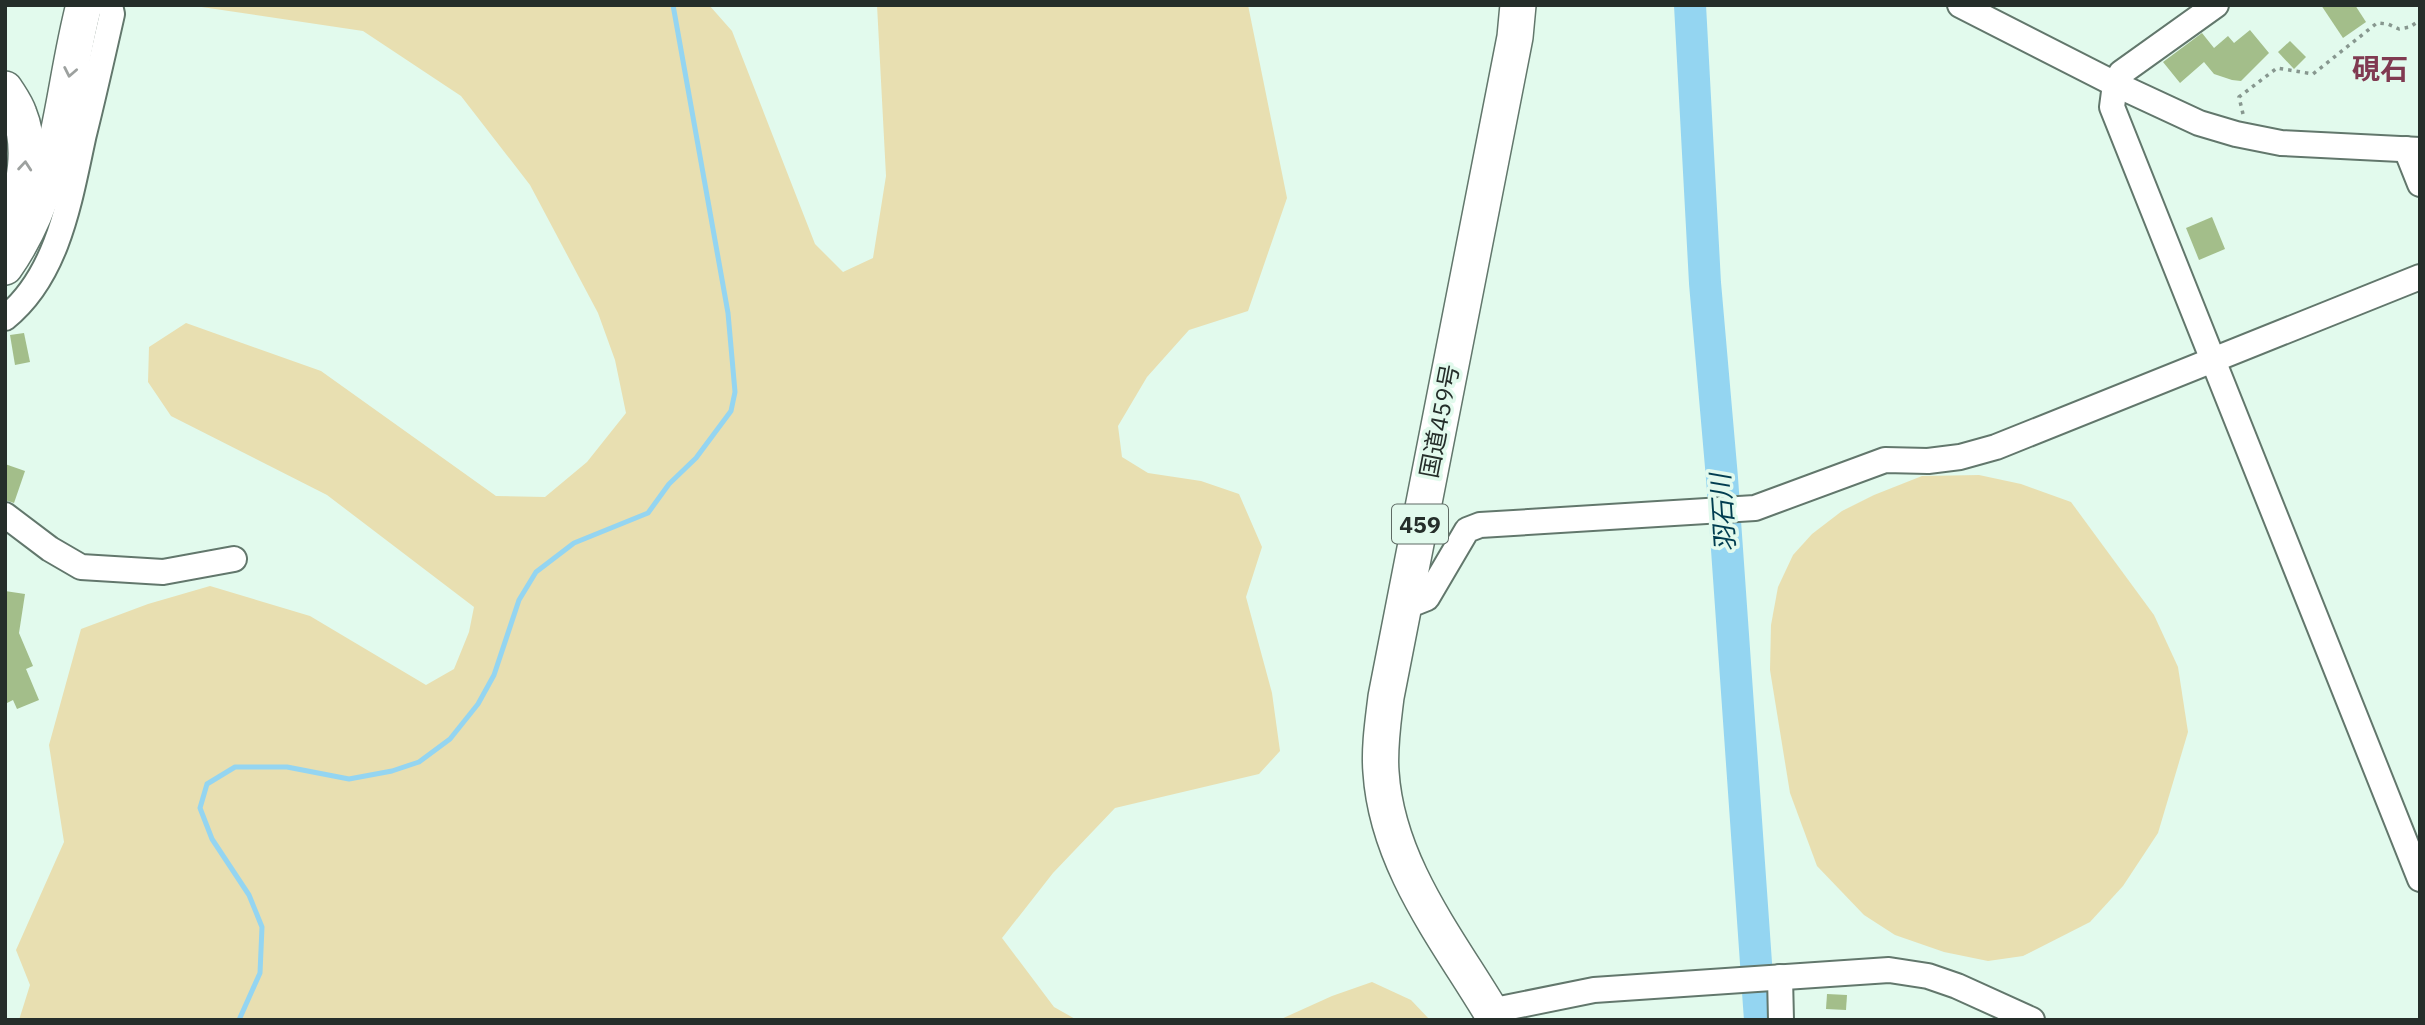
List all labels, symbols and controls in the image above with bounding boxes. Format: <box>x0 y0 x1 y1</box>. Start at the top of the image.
district label: 硯石 <box>2352 50 2408 87</box>
one-way arrow <box>63 66 78 78</box>
one-way arrow <box>17 160 32 171</box>
street label: 国道459号 <box>1412 361 1466 481</box>
water label: 羽石川 <box>1702 470 1742 553</box>
road number: 459 <box>1392 504 1448 544</box>

